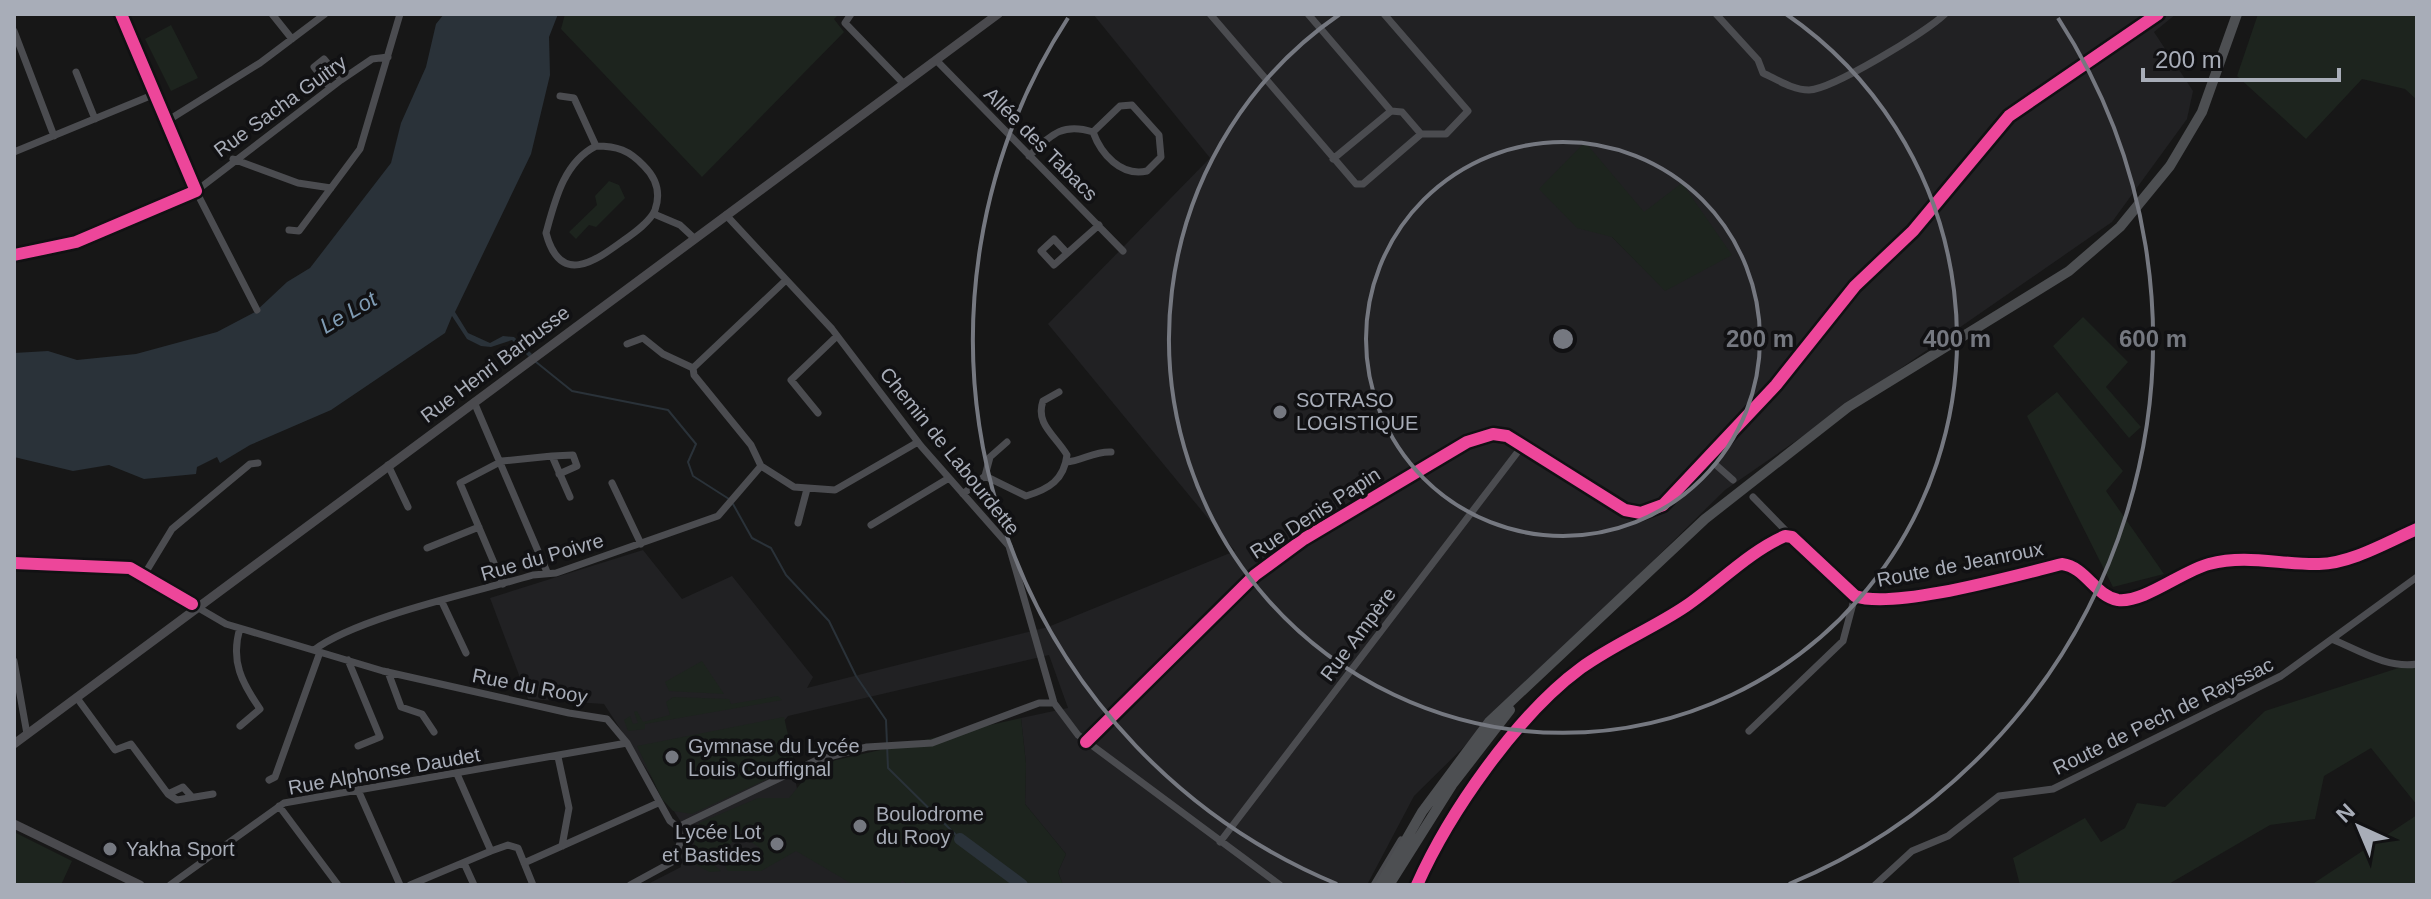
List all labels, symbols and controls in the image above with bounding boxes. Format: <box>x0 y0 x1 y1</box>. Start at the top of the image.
scale bar <box>2143 32 2339 82</box>
text: 200 m <box>2155 46 2222 73</box>
street label: Rue Sacha Guitry <box>210 51 350 161</box>
street label: Allée des Tabacs <box>980 83 1102 205</box>
water label: Le Lot <box>316 286 382 339</box>
street label: Rue Henri Barbusse <box>416 301 574 427</box>
centre of rings <box>1549 325 1577 353</box>
text: 200 m <box>1726 325 1794 352</box>
text: 400 m <box>1923 325 1991 352</box>
text: 600 m <box>2119 325 2187 352</box>
street label: Chemin de Labourdette <box>876 363 1024 539</box>
place label: SOTRASO LOGISTIQUE <box>1296 389 1418 434</box>
marker: SOTRASO LOGISTIQUE <box>1271 403 1289 421</box>
street label: Rue Denis Papin <box>1246 463 1384 563</box>
street label: Rue du Poivre <box>478 529 606 585</box>
street label: Route de Jeanroux <box>1875 537 2045 591</box>
street label: Rue Ampère <box>1316 583 1400 685</box>
street label: Route de Pech de Rayssac <box>2049 653 2277 779</box>
street label: Rue du Rooy <box>471 664 589 708</box>
place label: Gymnase du Lycée Louis Couffignal <box>688 735 860 780</box>
street label: Rue Alphonse Daudet <box>286 743 482 799</box>
marker: Gymnase du Lycée Louis Couffignal <box>663 748 681 766</box>
north arrow <box>2319 787 2399 867</box>
text: N <box>2331 798 2360 827</box>
place label: Boulodrome du Rooy <box>876 803 984 848</box>
marker: Boulodrome du Rooy <box>851 817 869 835</box>
place label: Lycée Lot et Bastides <box>662 821 761 866</box>
marker: Lycée Lot et Bastides <box>768 835 786 853</box>
place label: Yakha Sport <box>126 838 235 860</box>
marker: Yakha Sport <box>101 840 119 858</box>

